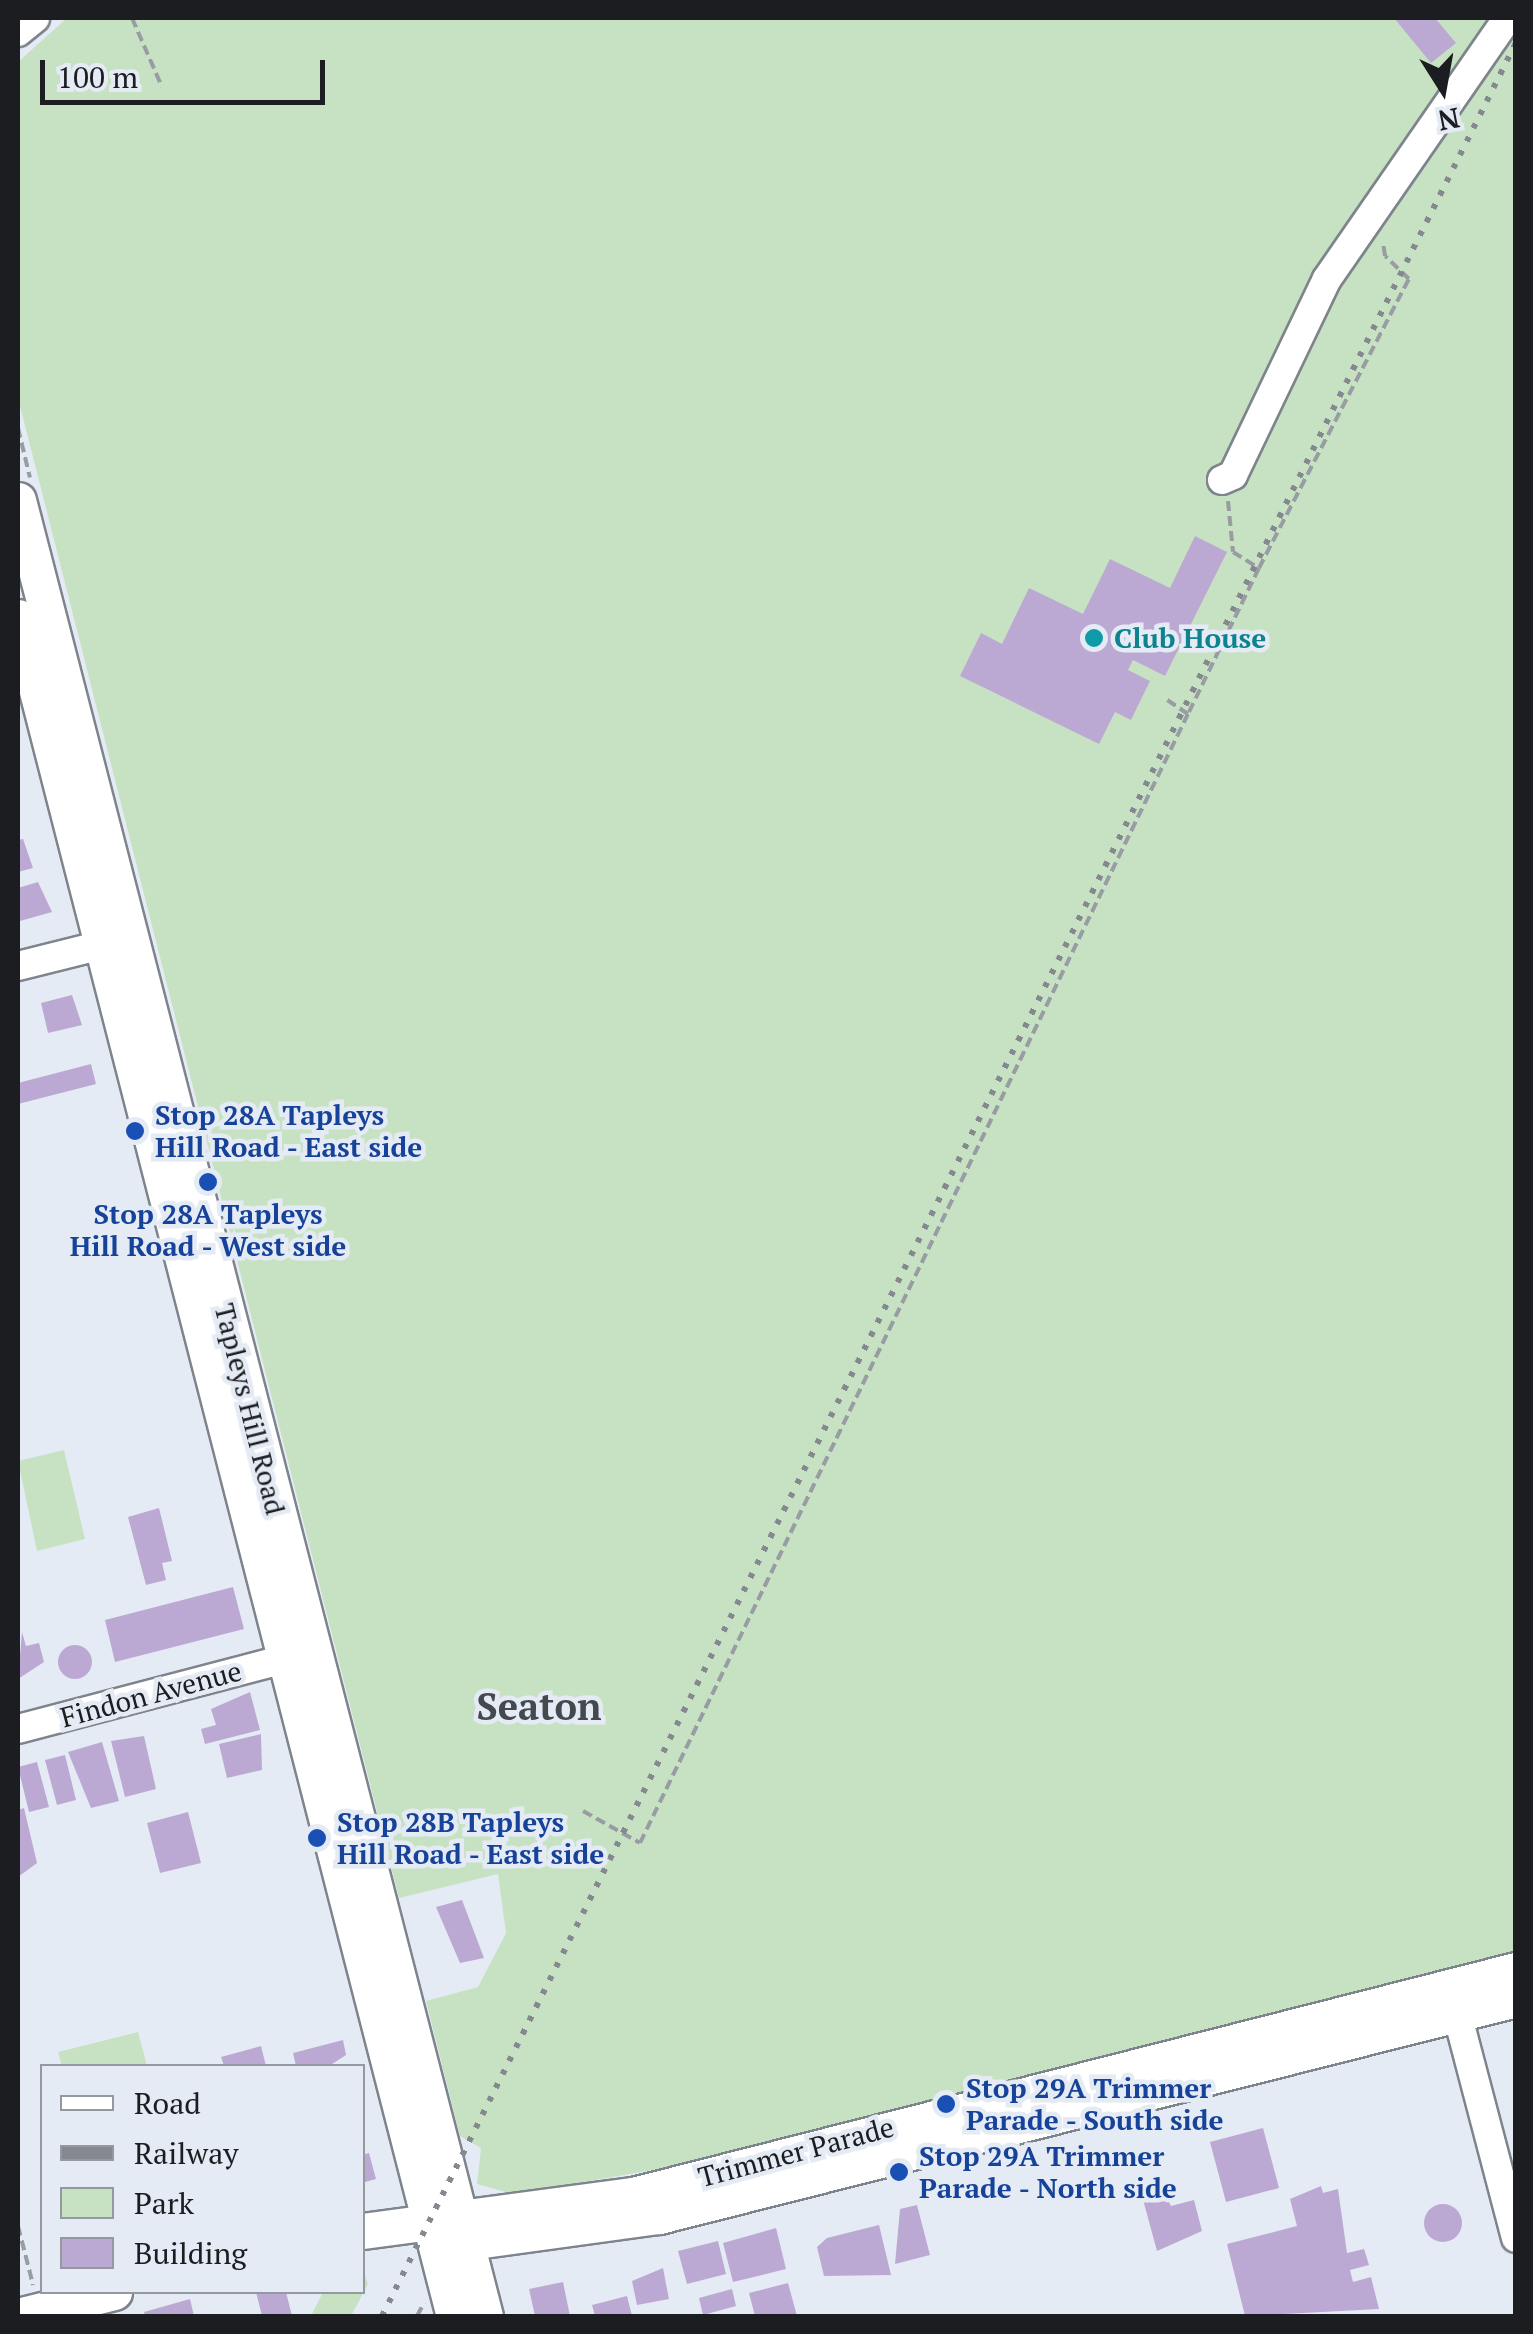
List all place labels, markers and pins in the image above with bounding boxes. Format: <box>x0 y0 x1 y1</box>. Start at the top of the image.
place label: Club House <box>1114 621 1266 655</box>
marker: Club House <box>1083 627 1105 649</box>
place label: Stop 28A Tapleys Hill Road - East side <box>155 1098 424 1164</box>
marker: Stop 28A Tapleys Hill Road - East side <box>124 1120 146 1142</box>
marker: Stop 28A Tapleys Hill Road - West side <box>197 1171 219 1193</box>
place label: Stop 28A Tapleys Hill Road - West side <box>69 1197 347 1263</box>
place label: Stop 28B Tapleys Hill Road - East side <box>337 1805 606 1871</box>
marker: Stop 28B Tapleys Hill Road - East side <box>306 1827 328 1849</box>
place label: Stop 29A Trimmer Parade - South side <box>966 2071 1226 2137</box>
marker: Stop 29A Trimmer Parade - South side <box>935 2093 957 2115</box>
place label: Stop 29A Trimmer Parade - North side <box>919 2139 1179 2205</box>
marker: Stop 29A Trimmer Parade - North side <box>888 2161 910 2183</box>

